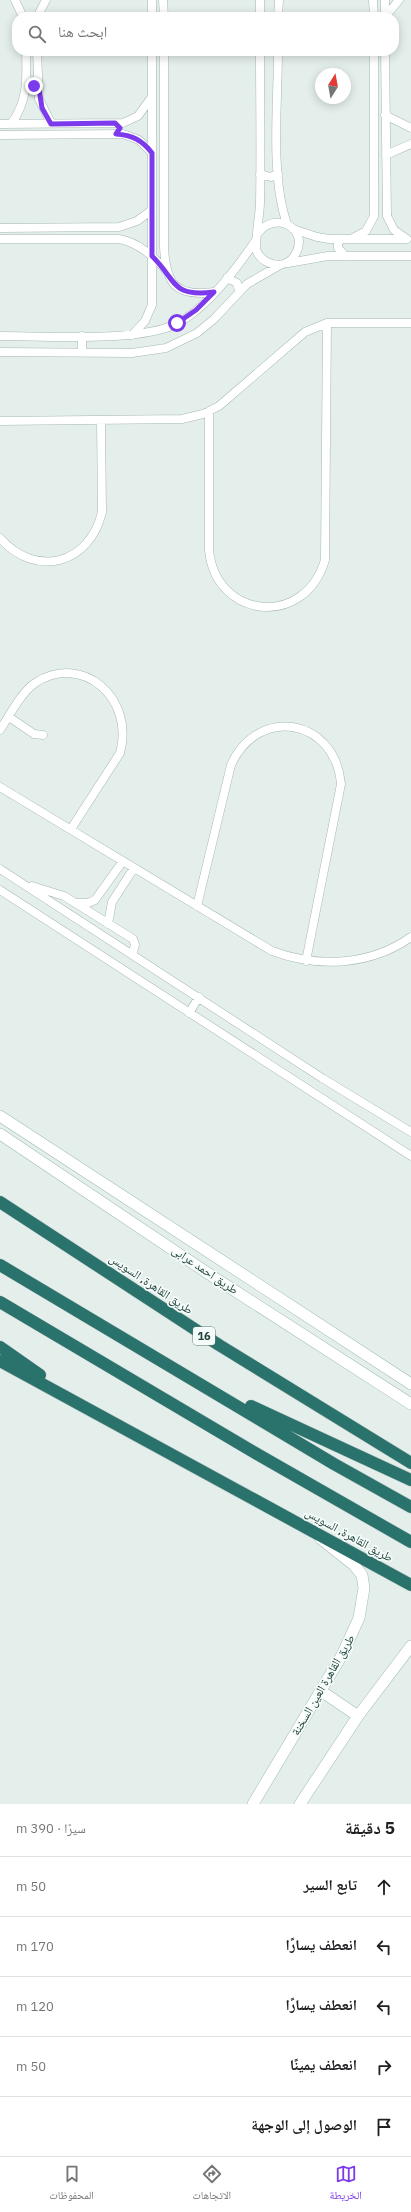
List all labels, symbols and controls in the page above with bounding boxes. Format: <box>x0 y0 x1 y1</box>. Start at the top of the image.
search box <box>12 12 399 56</box>
text: ابحث هنا <box>58 22 107 41</box>
icon: search <box>26 23 48 45</box>
north arrow <box>315 68 351 104</box>
route end <box>25 77 43 95</box>
route start <box>168 314 186 332</box>
street label: طريق احمد عرابى <box>169 1242 241 1298</box>
street label: طريق القاهرة, السويس <box>106 1250 196 1317</box>
road number: 16 <box>193 1327 215 1345</box>
street label: طريق القاهرة, السويس <box>303 1504 396 1565</box>
street label: طريق القاهرة العين السخنة <box>288 1632 358 1738</box>
text: 5 دقيقة <box>345 1817 395 1839</box>
text: سيرًا · 390 m <box>16 1820 86 1837</box>
text: تابع السير <box>303 1875 357 1894</box>
icon: ahead <box>373 1876 395 1898</box>
text: 50 m <box>16 1878 46 1895</box>
text: انعطف يسارًا <box>285 1935 357 1954</box>
icon: left <box>373 1936 395 1958</box>
text: 170 m <box>16 1938 54 1955</box>
text: انعطف يسارًا <box>285 1995 357 2014</box>
icon: left <box>373 1996 395 2018</box>
text: 120 m <box>16 1998 54 2015</box>
text: انعطف يمينًا <box>290 2055 357 2074</box>
icon: right <box>373 2056 395 2078</box>
text: 50 m <box>16 2058 46 2075</box>
text: الوصول إلى الوجهة <box>251 2115 357 2134</box>
icon: arrive <box>373 2116 395 2138</box>
tab: المحفوظات <box>49 2163 94 2206</box>
tab: الاتجاهات <box>192 2163 231 2206</box>
tab: الخريطة <box>329 2163 362 2206</box>

